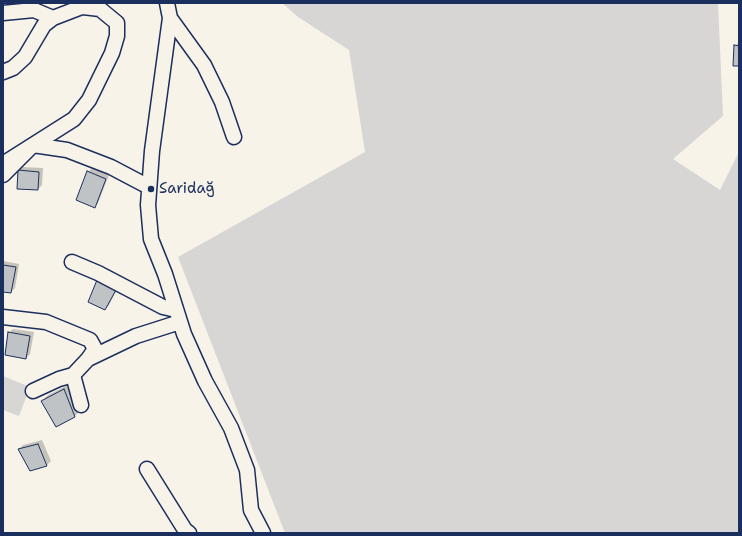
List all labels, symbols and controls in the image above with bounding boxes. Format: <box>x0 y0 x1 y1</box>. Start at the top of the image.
place label: Saridağ <box>159 180 215 198</box>
marker: Saridağ <box>146 184 156 194</box>

